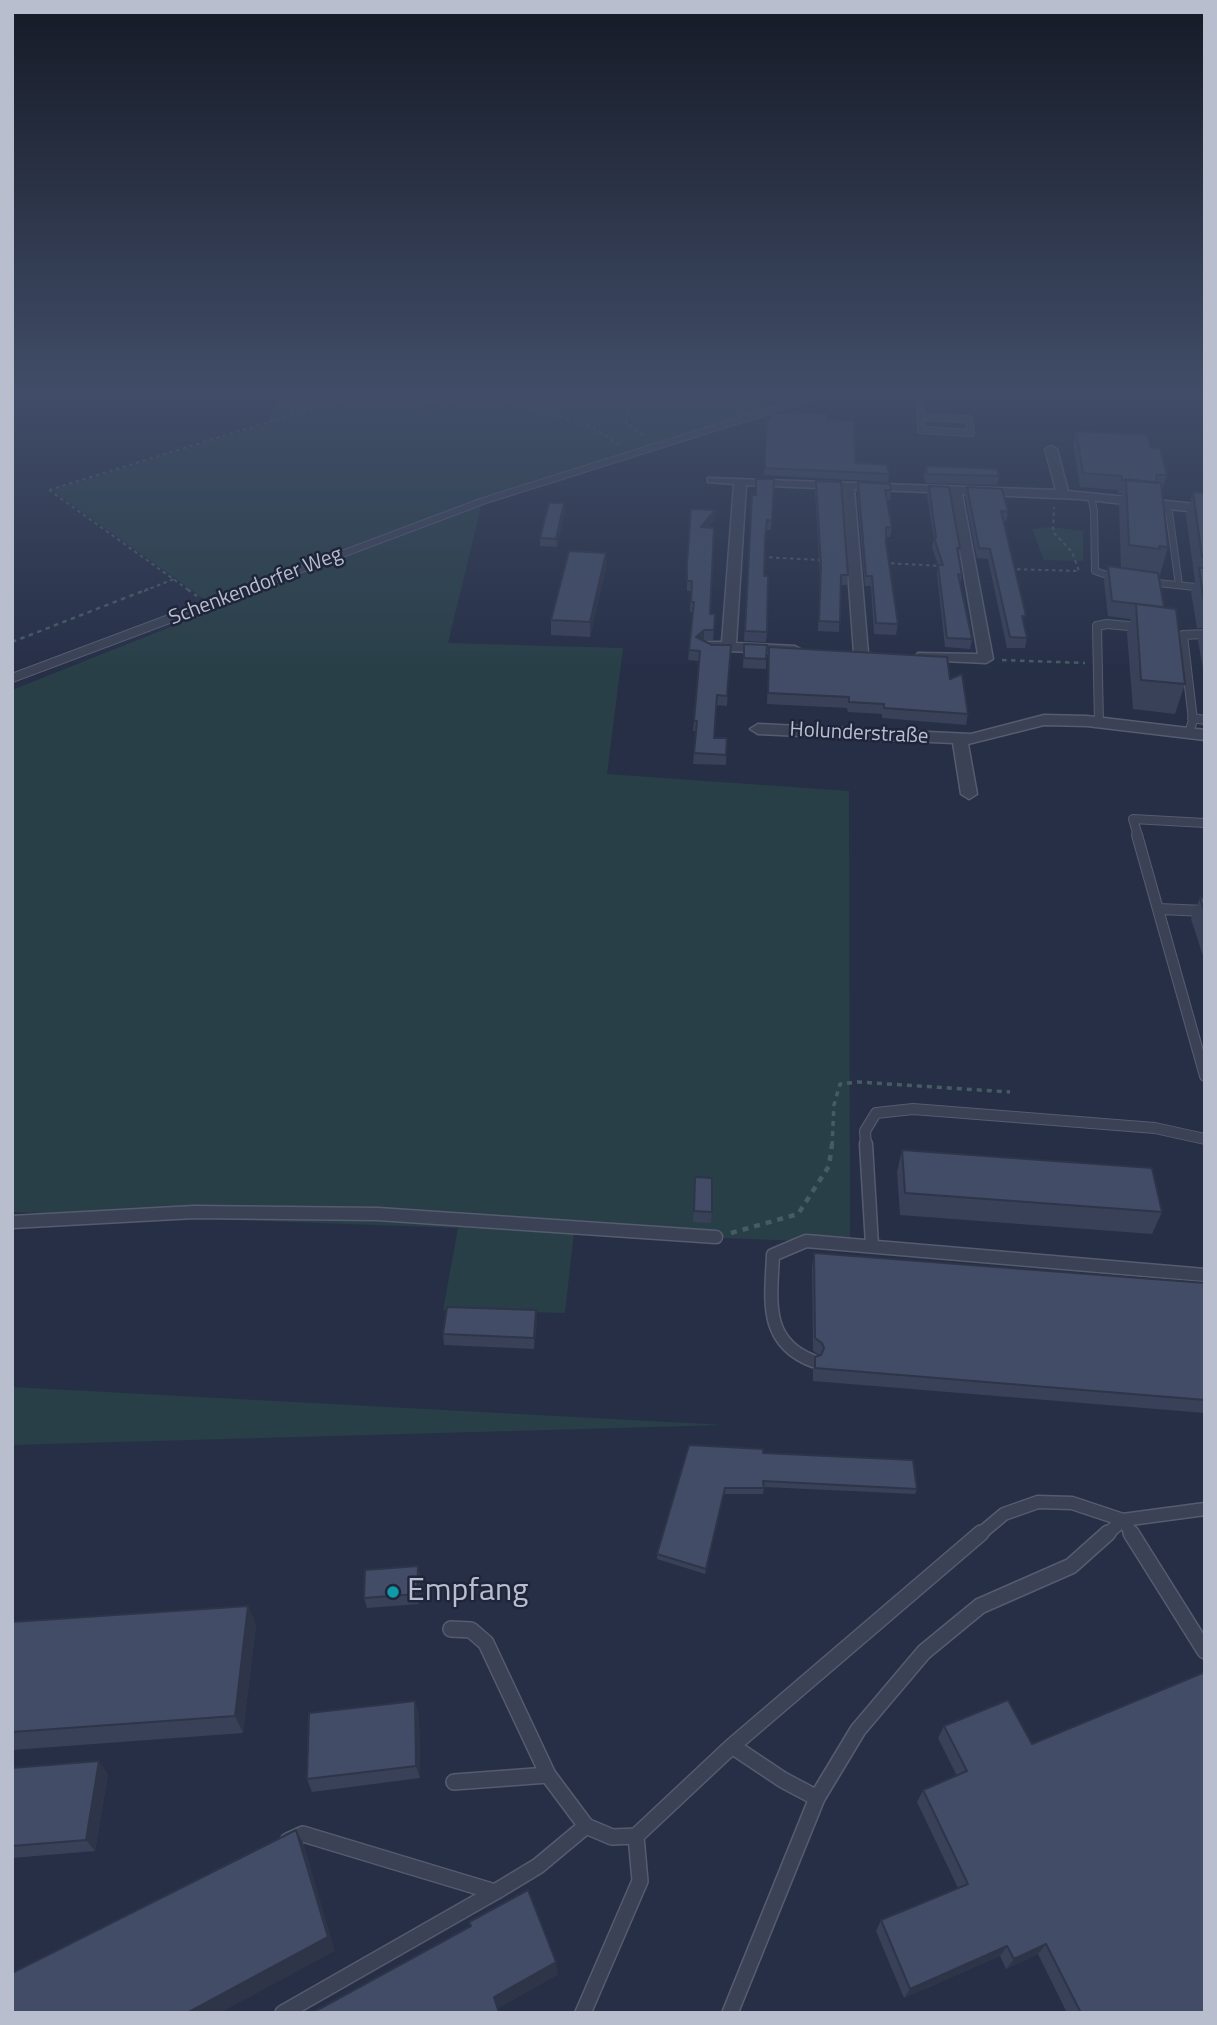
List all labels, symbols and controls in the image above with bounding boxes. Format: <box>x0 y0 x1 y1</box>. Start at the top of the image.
street label: Schenkendorfer Weg <box>166 542 346 632</box>
street label: Holunderstraße <box>789 718 929 750</box>
place label: Empfang <box>407 1573 529 1611</box>
marker: Empfang <box>385 1584 401 1600</box>

